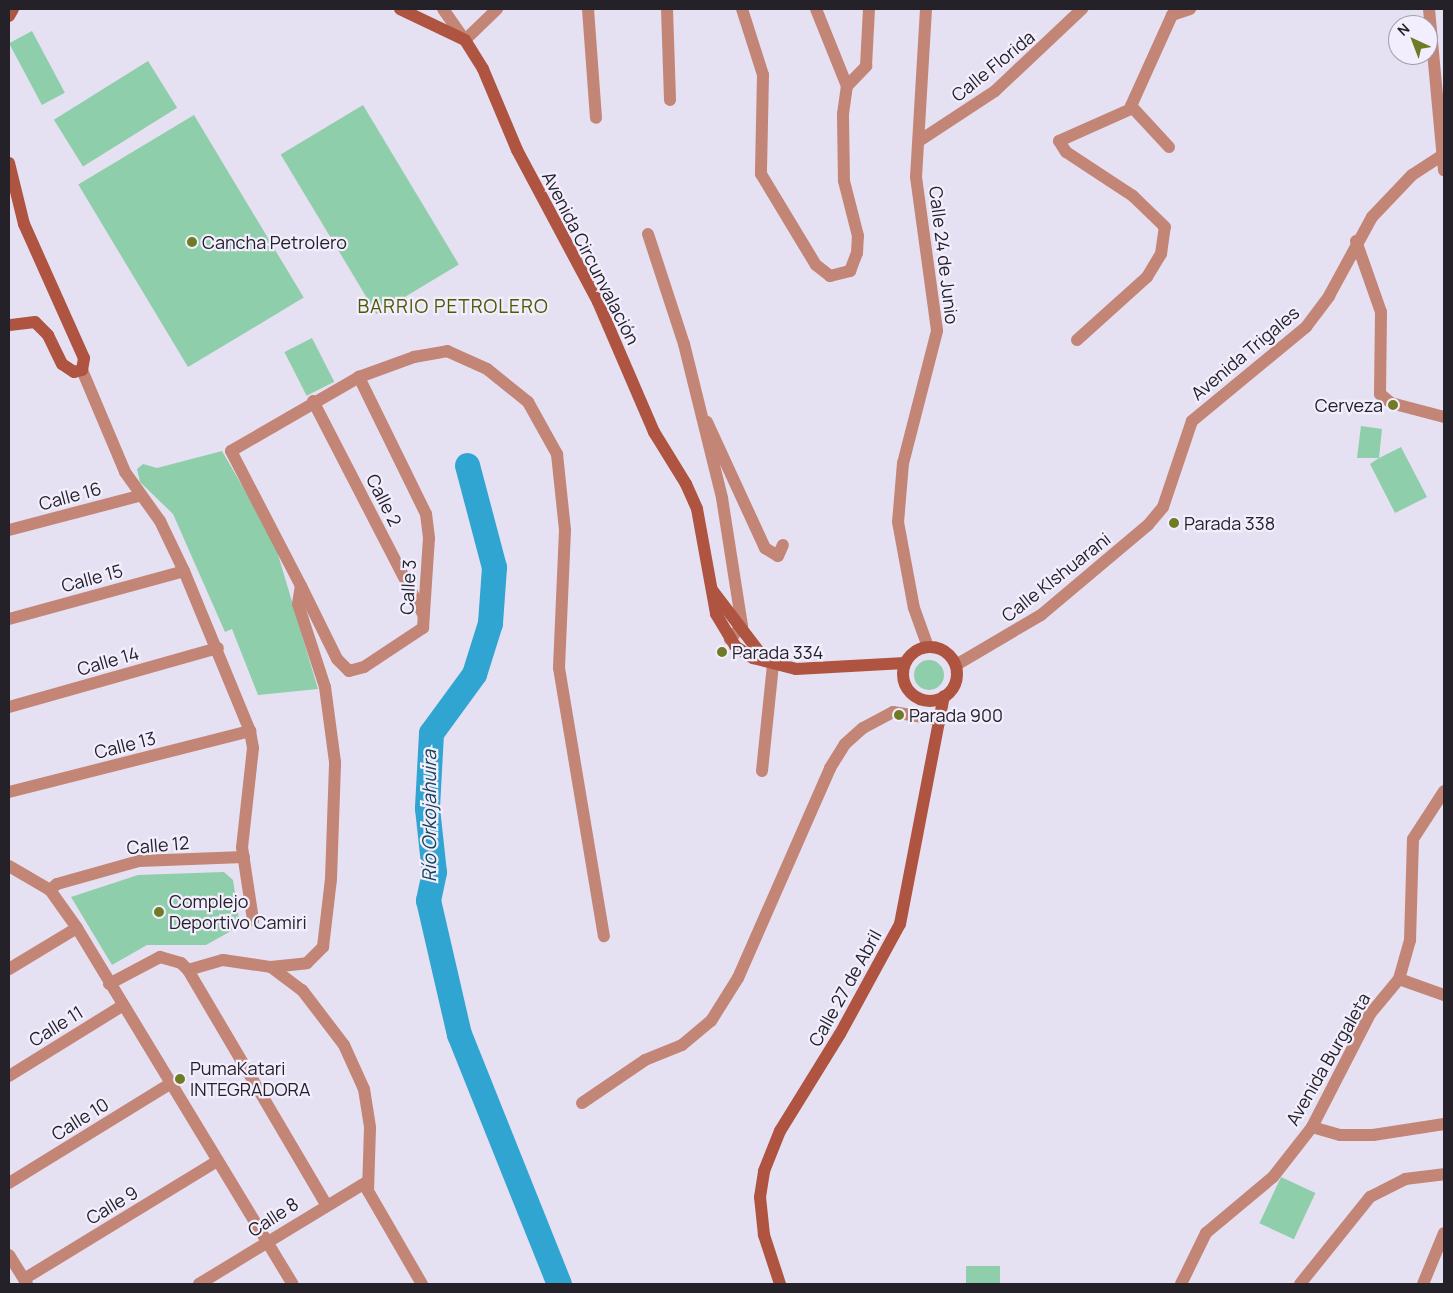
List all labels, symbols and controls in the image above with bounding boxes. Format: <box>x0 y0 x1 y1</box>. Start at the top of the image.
north arrow <box>1388 15 1438 65</box>
text: N <box>1393 19 1413 40</box>
street label: Calle Florida <box>947 26 1039 106</box>
street label: Avenida Circunvalación <box>538 168 644 348</box>
street label: Calle 24 de Junio <box>925 185 963 325</box>
place label: Cancha Petrolero <box>202 231 347 253</box>
marker: Cancha Petrolero <box>186 236 198 248</box>
district label: BARRIO PETROLERO <box>355 296 551 318</box>
street label: Avenida Trigales <box>1187 302 1303 404</box>
place label: Cerveza <box>1315 394 1383 416</box>
marker: Cerveza <box>1387 399 1399 411</box>
street label: Calle 2 <box>362 470 406 530</box>
street label: Calle 16 <box>36 477 104 515</box>
place label: Parada 338 <box>1184 512 1275 534</box>
marker: Parada 338 <box>1168 517 1180 529</box>
street label: Calle KIshuarani <box>997 528 1115 626</box>
street label: Calle 15 <box>59 559 125 597</box>
street label: Calle 3 <box>396 559 420 615</box>
place label: Parada 334 <box>732 641 823 663</box>
street label: Calle 14 <box>75 642 141 680</box>
marker: Parada 334 <box>716 646 728 658</box>
place label: Parada 900 <box>909 704 1003 726</box>
marker: Parada 900 <box>893 709 905 721</box>
street label: Calle 13 <box>92 727 158 763</box>
water label: Río Orkojahuira <box>419 750 441 882</box>
street label: Calle 12 <box>126 832 190 858</box>
place label: Complejo Deportivo Camiri <box>169 891 307 934</box>
marker: Complejo Deportivo Camiri <box>153 906 165 918</box>
street label: Calle 27 de Abril <box>804 926 886 1050</box>
street label: Avenida Burgaleta <box>1281 989 1375 1129</box>
street label: Calle 11 <box>25 1001 87 1051</box>
place label: PumaKatari INTEGRADORA <box>190 1058 310 1100</box>
marker: PumaKatari INTEGRADORA <box>174 1073 186 1085</box>
street label: Calle 10 <box>47 1093 113 1145</box>
street label: Calle 9 <box>82 1181 142 1229</box>
street label: Calle 8 <box>244 1193 302 1241</box>

